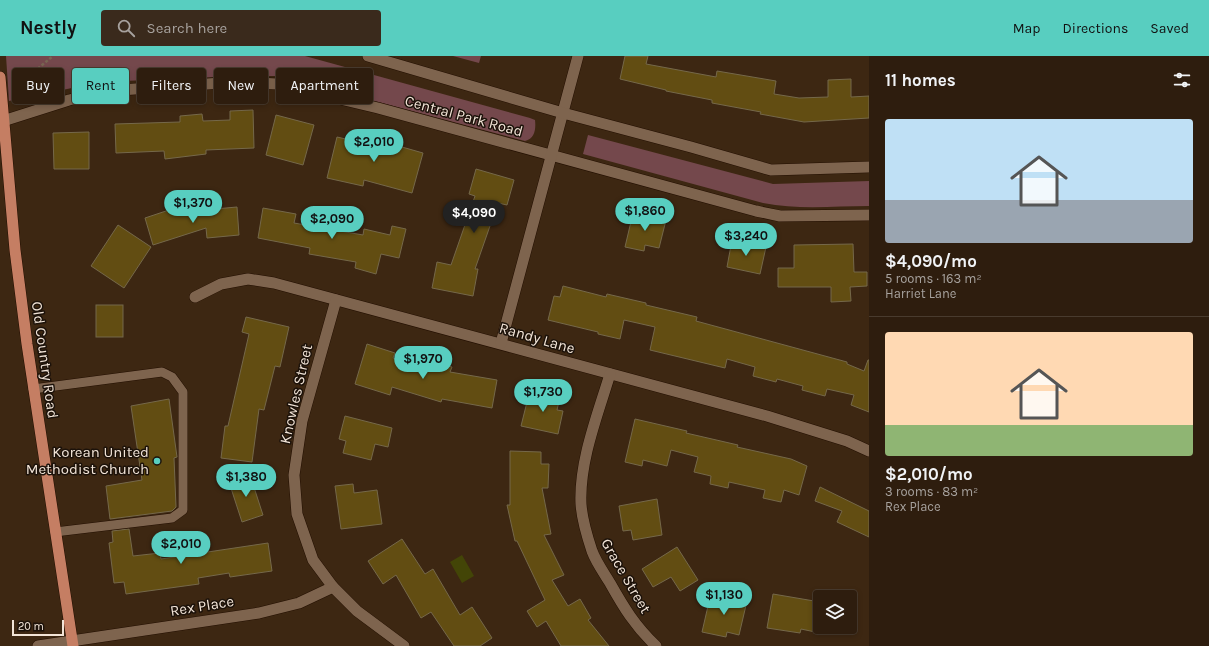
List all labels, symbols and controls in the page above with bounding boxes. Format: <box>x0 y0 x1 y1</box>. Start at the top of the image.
search box <box>101 10 381 46</box>
text: Nestly <box>20 17 77 39</box>
icon: search <box>115 17 137 39</box>
text: Search here <box>147 19 227 37</box>
text: Map <box>1013 20 1041 37</box>
text: Directions <box>1063 20 1128 37</box>
text: Saved <box>1150 20 1189 37</box>
chip: Buy <box>12 68 64 104</box>
chip: Rent <box>72 68 129 104</box>
chip: Filters <box>137 68 206 104</box>
chip: New <box>214 68 268 104</box>
chip: Apartment <box>276 68 373 104</box>
icon: filters <box>1171 69 1193 91</box>
text: 11 homes <box>885 70 956 90</box>
street label: Central Park Road <box>403 92 525 140</box>
pin: $2,010 <box>341 129 407 163</box>
text: $2,010 <box>353 134 395 149</box>
icon: home <box>1003 145 1075 217</box>
pin: $1,370 <box>160 190 226 224</box>
text: $1,370 <box>173 195 213 210</box>
pin: $1,860 <box>612 198 678 232</box>
pin: $4,090 <box>441 200 507 234</box>
text: $1,860 <box>624 203 666 218</box>
text: $4,090 <box>452 205 496 220</box>
pin: $2,090 <box>299 206 365 240</box>
text: $2,090 <box>310 211 354 226</box>
pin: $3,240 <box>713 223 779 257</box>
text: $3,240 <box>724 228 768 243</box>
text: $4,090/mo <box>885 251 977 271</box>
text: 5 rooms · 163 m² <box>885 271 982 286</box>
text: Harriet Lane <box>885 286 957 301</box>
street label: Old Country Road <box>28 300 62 420</box>
street label: Randy Lane <box>497 319 577 357</box>
street label: Knowles Street <box>276 342 316 446</box>
pin: $1,970 <box>390 346 456 380</box>
text: $1,970 <box>403 351 443 366</box>
icon: home <box>1003 358 1075 430</box>
pin: $1,730 <box>510 379 576 413</box>
text: $1,730 <box>523 384 563 399</box>
place label: Korean United Methodist Church <box>26 443 149 478</box>
marker: Korean United Methodist Church <box>152 456 162 466</box>
pin: $1,380 <box>213 464 279 498</box>
text: $2,010/mo <box>885 464 973 484</box>
text: $1,380 <box>225 469 267 484</box>
text: 3 rooms · 83 m² <box>885 484 978 499</box>
text: Rex Place <box>885 499 941 514</box>
pin: $2,010 <box>148 531 214 565</box>
street label: Grace Street <box>597 535 655 617</box>
text: $2,010 <box>160 536 202 551</box>
pin: $1,130 <box>691 582 757 616</box>
text: $1,130 <box>705 587 743 602</box>
map controls <box>813 590 857 634</box>
button: layers <box>813 590 857 634</box>
street label: Rex Place <box>169 592 235 620</box>
scale bar <box>12 618 64 637</box>
text: 20 m <box>18 620 44 633</box>

